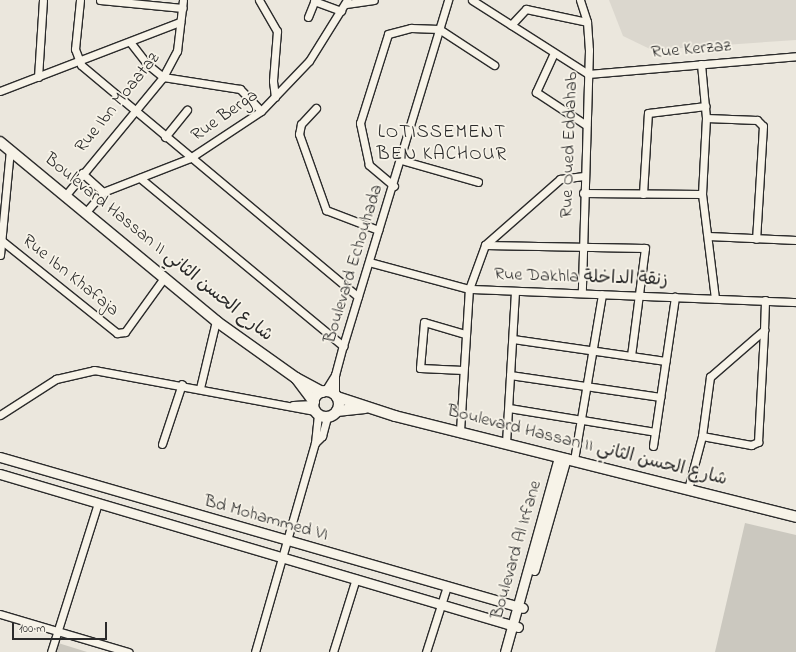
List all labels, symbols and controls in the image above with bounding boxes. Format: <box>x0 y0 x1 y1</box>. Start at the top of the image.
street label: Rue Kerzaz <box>650 36 732 64</box>
street label: Rue Ibn Moaataz <box>71 48 165 158</box>
street label: Rue Oued Eddahab <box>557 72 583 218</box>
street label: Rue Berga <box>188 85 262 147</box>
district label: LOTISSEMENT BEN KACHOUR <box>377 122 507 166</box>
street label: Boulevard Hassan II شارع الحسن الثاني <box>39 149 277 347</box>
street label: Boulevard Echouhada <box>320 182 388 346</box>
street label: Rue Ibn Khafaja <box>17 230 123 322</box>
street label: Rue Dakhla زنقة الداخلة <box>494 264 668 292</box>
street label: Boulevard Hassan II شارع الحسن الثاني <box>445 401 729 491</box>
street label: Boulevard Al Irfane <box>487 478 547 622</box>
street label: Bd Mohammed VI <box>201 491 331 547</box>
scale bar <box>14 614 109 640</box>
text: 100 m <box>19 620 46 638</box>

